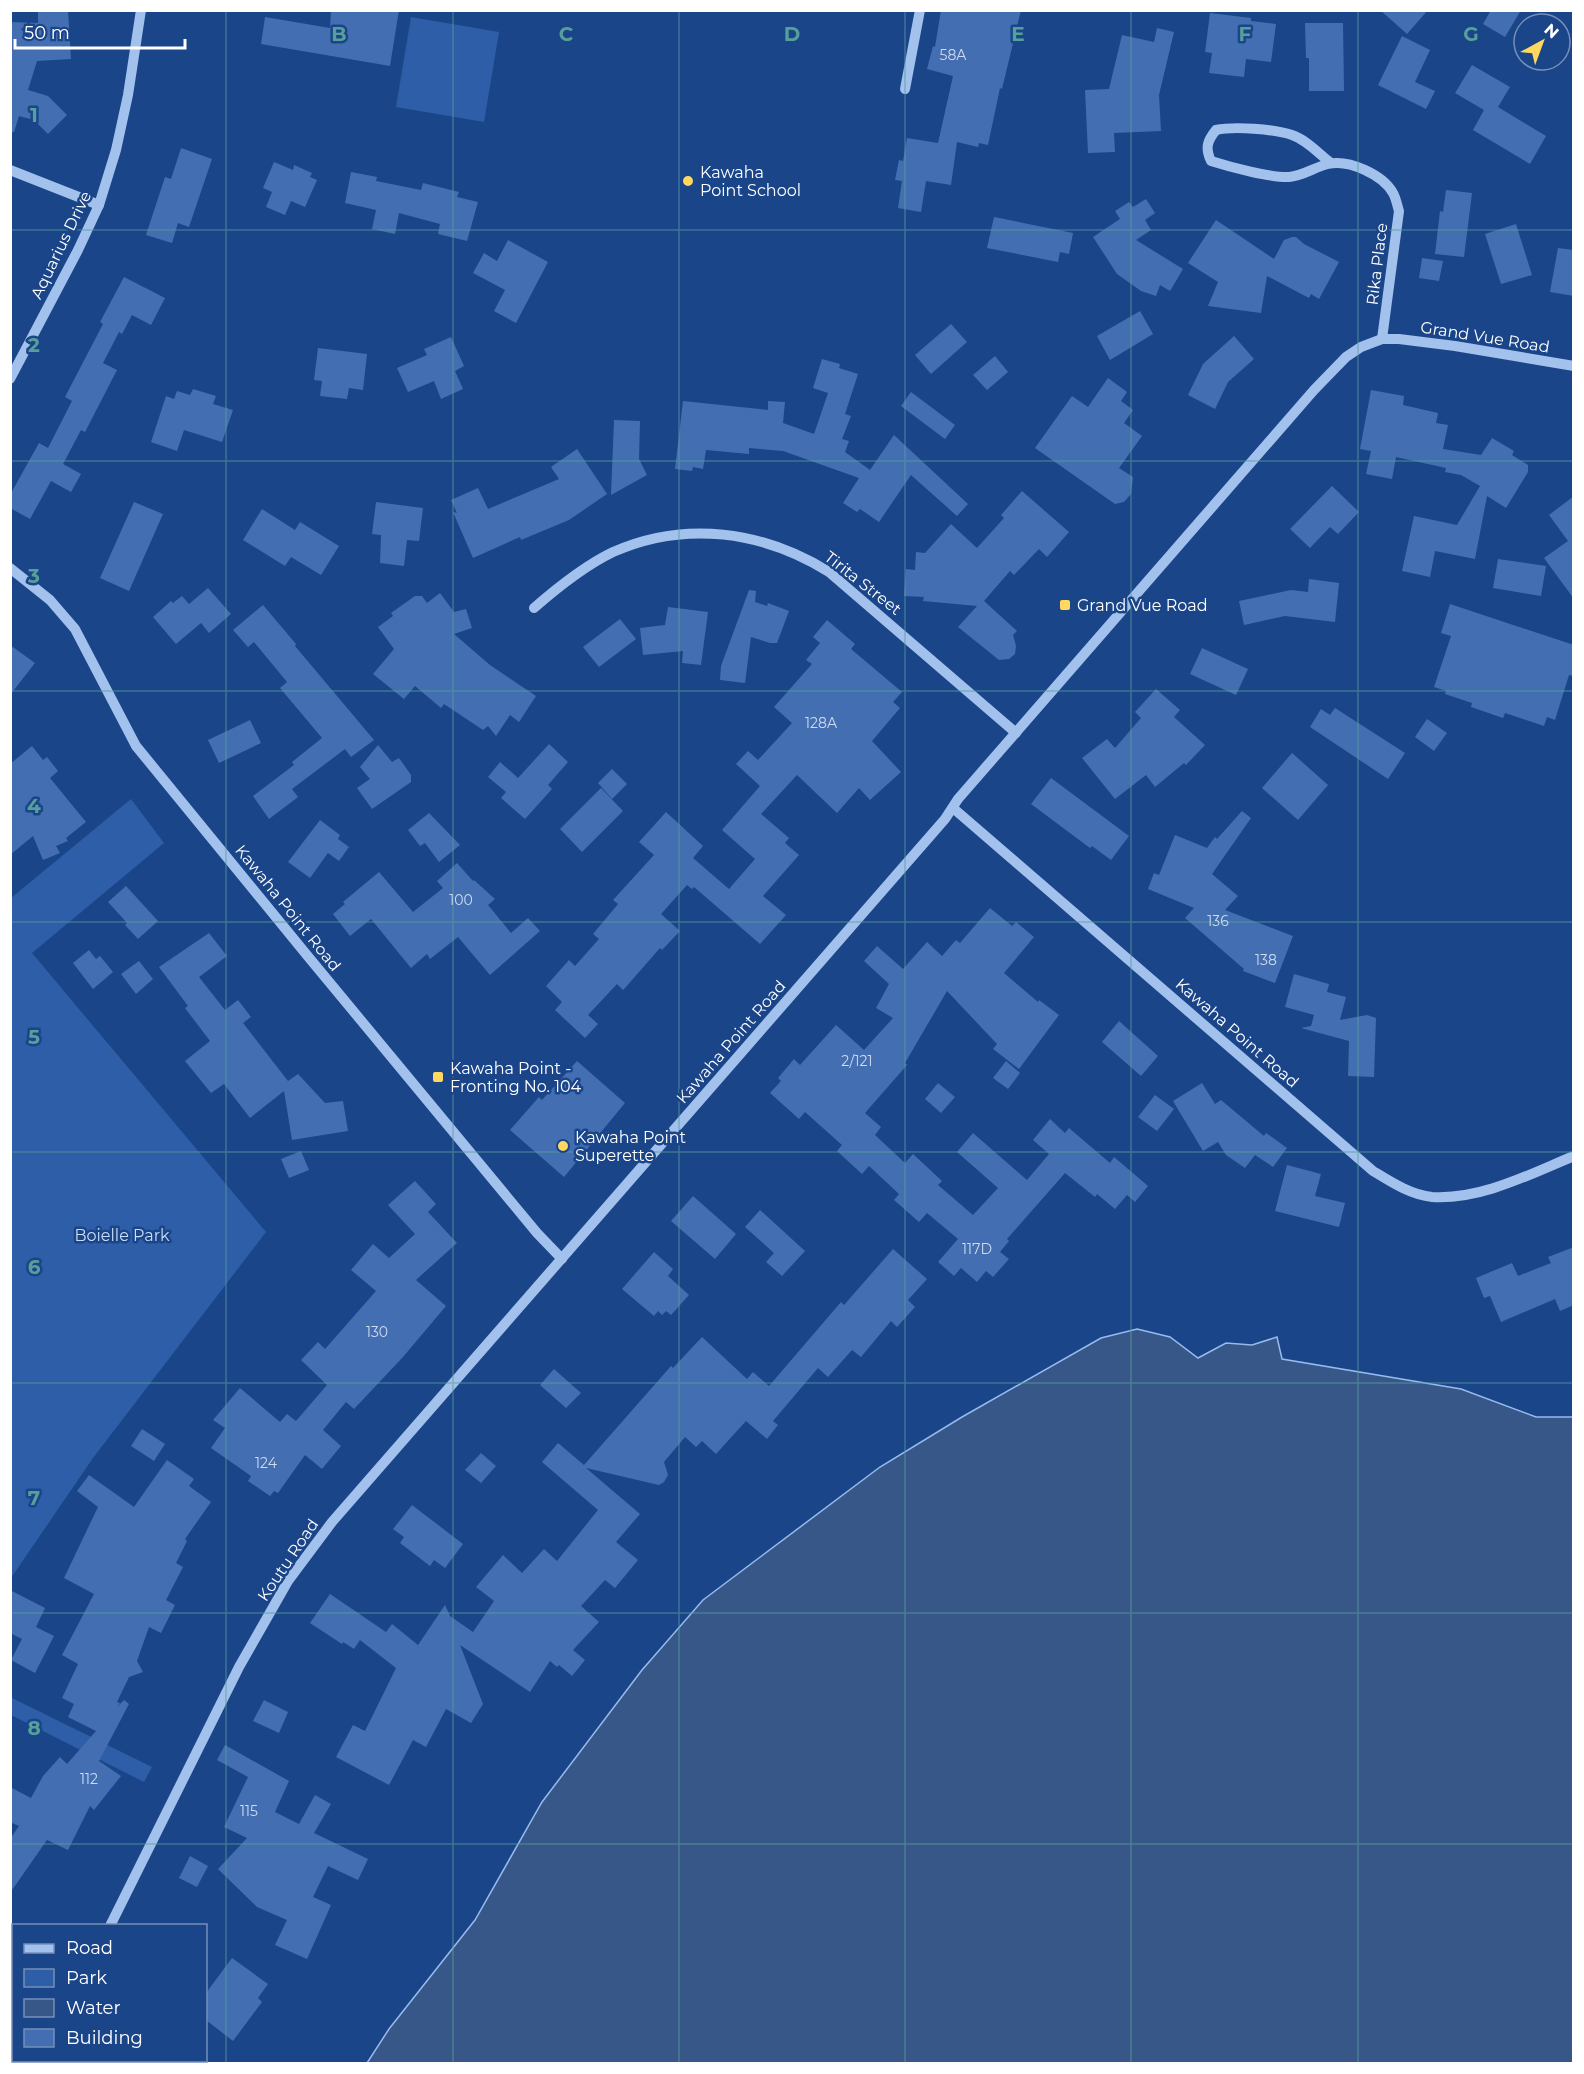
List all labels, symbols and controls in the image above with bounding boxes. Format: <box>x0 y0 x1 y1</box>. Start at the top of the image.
scale bar <box>15 12 184 50</box>
north arrow <box>1512 12 1572 72</box>
text: N <box>1540 20 1563 42</box>
text: 50 m <box>24 22 70 44</box>
text: B <box>331 22 347 46</box>
text: C <box>559 22 574 46</box>
text: D <box>784 22 800 46</box>
text: E <box>1011 22 1025 46</box>
text: F <box>1239 22 1252 46</box>
text: G <box>1463 22 1479 46</box>
house number: 58A <box>940 46 967 64</box>
text: 1 <box>30 103 38 127</box>
place label: Kawaha Point School <box>700 163 801 200</box>
marker: Kawaha Point School <box>681 174 695 188</box>
street label: Aquarius Drive <box>27 188 95 302</box>
street label: Rika Place <box>1363 222 1391 306</box>
street label: Grand Vue Road <box>1419 317 1551 357</box>
text: 2 <box>28 333 40 357</box>
street label: Tirita Street <box>821 547 906 619</box>
text: 3 <box>27 564 40 588</box>
place label: Grand Vue Road <box>1077 596 1208 615</box>
marker: Grand Vue Road <box>1058 598 1072 612</box>
house number: 128A <box>805 714 838 732</box>
text: 4 <box>27 794 41 818</box>
street label: Kawaha Point Road <box>231 841 345 975</box>
house number: 100 <box>449 891 473 909</box>
house number: 136 <box>1207 912 1229 930</box>
house number: 138 <box>1255 951 1277 969</box>
street label: Kawaha Point Road <box>1172 974 1302 1092</box>
street label: Kawaha Point Road <box>672 977 790 1107</box>
text: 5 <box>28 1025 40 1049</box>
house number: 2/121 <box>841 1052 873 1070</box>
place label: Kawaha Point - Fronting No. 104 <box>450 1059 582 1096</box>
marker: Kawaha Point - Fronting No. 104 <box>431 1070 445 1084</box>
place label: Kawaha Point Superette <box>575 1128 687 1165</box>
marker: Kawaha Point Superette <box>556 1139 570 1153</box>
park label: Boielle Park <box>74 1226 170 1245</box>
house number: 117D <box>962 1240 992 1258</box>
text: 6 <box>28 1255 41 1279</box>
house number: 130 <box>366 1323 388 1341</box>
house number: 124 <box>255 1454 278 1472</box>
text: 7 <box>28 1486 40 1510</box>
street label: Koutu Road <box>254 1515 322 1605</box>
text: 8 <box>27 1716 41 1740</box>
house number: 112 <box>80 1770 98 1788</box>
house number: 115 <box>240 1802 258 1820</box>
legend <box>12 1924 207 2062</box>
text: Road <box>66 1937 113 1959</box>
text: Park <box>66 1967 107 1989</box>
text: Water <box>66 1997 121 2019</box>
text: Building <box>66 2027 143 2049</box>

